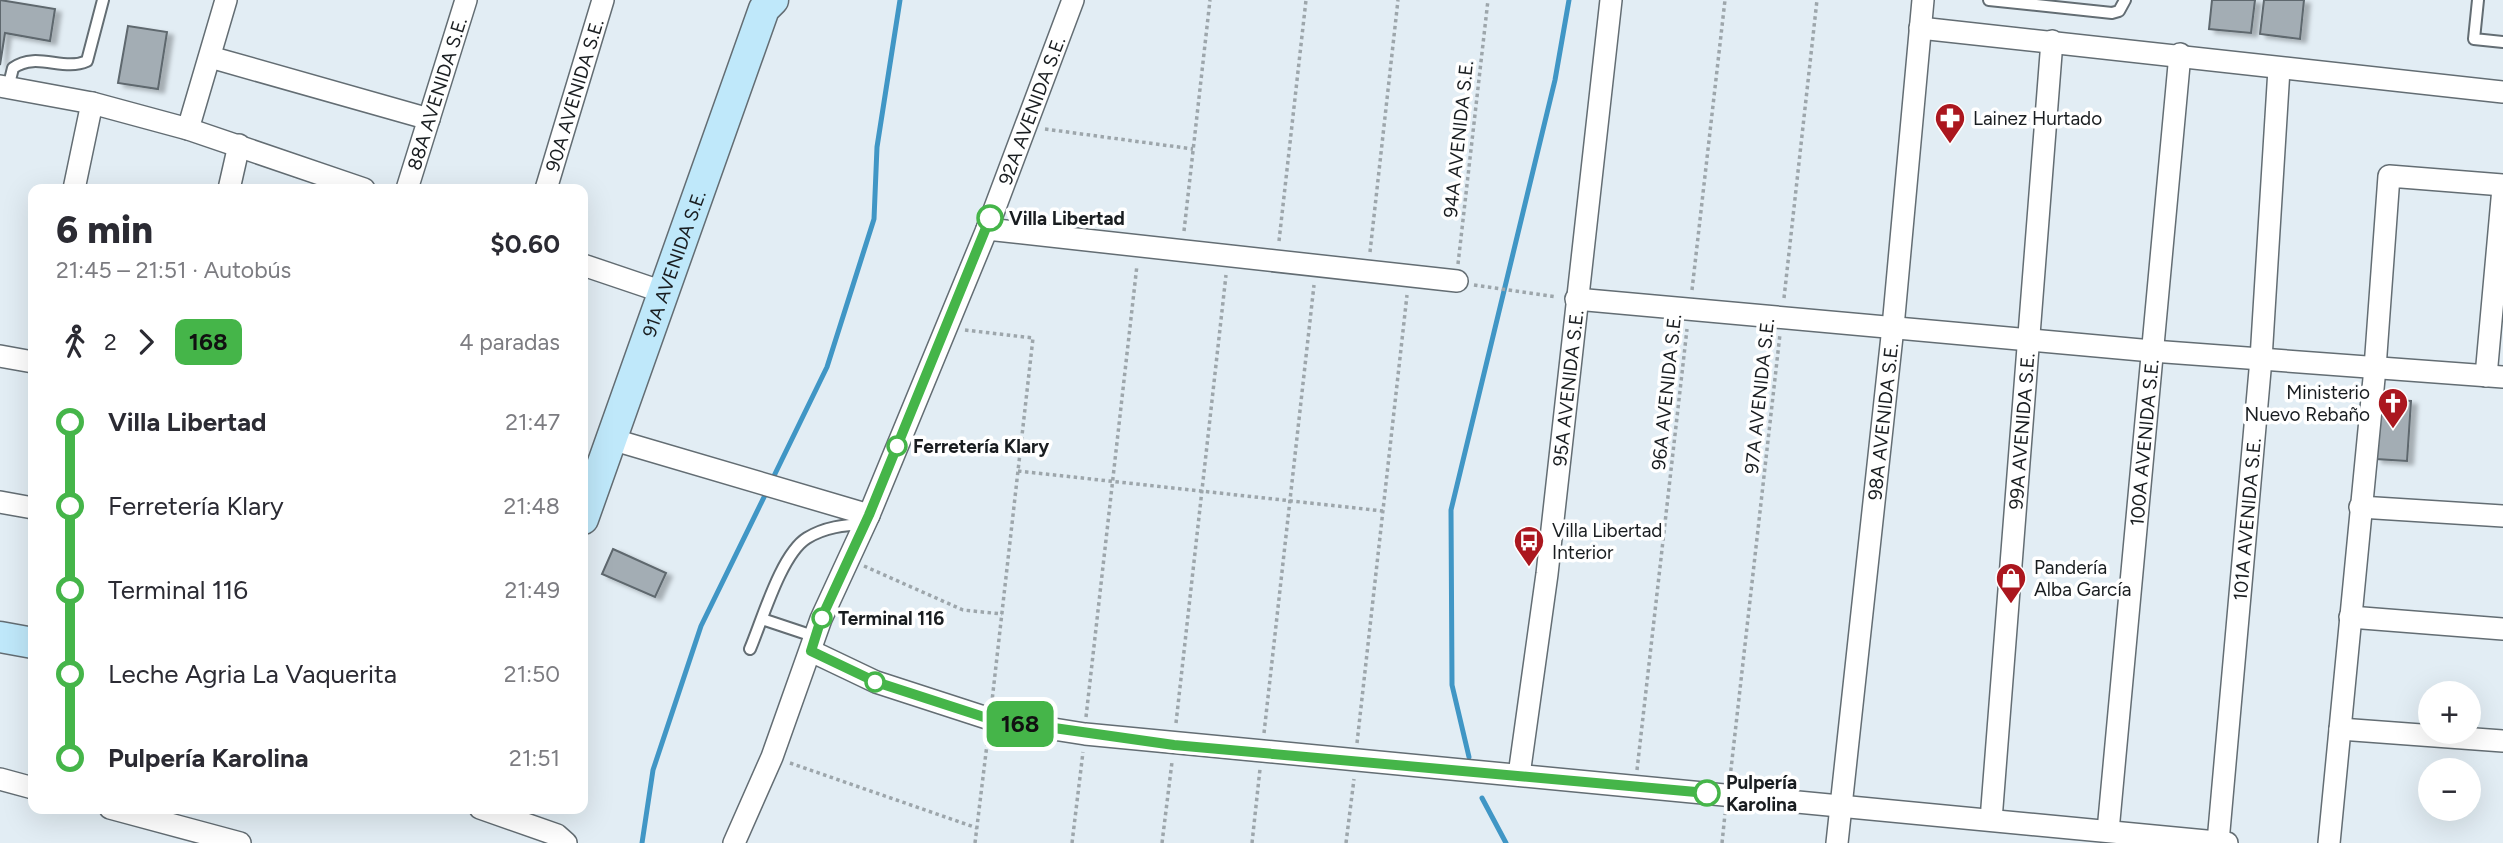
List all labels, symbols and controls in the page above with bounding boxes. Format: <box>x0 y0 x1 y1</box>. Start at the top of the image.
street label: 88A AVENIDA S.E. <box>403 14 472 173</box>
street label: 90A AVENIDA S.E. <box>541 16 609 174</box>
street label: 92A AVENIDA S.E. <box>994 33 1070 188</box>
street label: 94A AVENIDA S.E. <box>1439 59 1478 219</box>
pharmacy icon: Lainez Hurtado <box>1933 101 1967 145</box>
place label: Lainez Hurtado <box>1973 107 2102 130</box>
street label: 91A AVENIDA S.E. <box>638 187 711 340</box>
marker: Villa Libertad <box>977 205 1003 231</box>
text: 6 min <box>56 207 153 253</box>
place label: Villa Libertad <box>1009 207 1125 230</box>
text: $0.60 <box>490 228 560 260</box>
text: 21:45 – 21:51 · Autobús <box>56 256 291 284</box>
street label: 95A AVENIDA S.E. <box>1548 309 1588 467</box>
street label: 96A AVENIDA S.E. <box>1647 313 1686 471</box>
street label: 97A AVENIDA S.E. <box>1740 317 1779 475</box>
icon: walk <box>56 323 94 361</box>
icon: forward <box>127 323 165 361</box>
text: 168 <box>189 327 228 356</box>
text: 2 <box>104 328 117 356</box>
text: 4 paradas <box>459 328 560 356</box>
street label: 98A AVENIDA S.E. <box>1863 342 1903 501</box>
street label: 99A AVENIDA S.E. <box>2004 352 2040 510</box>
street label: 100A AVENIDA S.E. <box>2125 358 2164 527</box>
place label: Ministerio Nuevo Rebaño <box>2244 381 2370 426</box>
church icon: Ministerio Nuevo Rebaño <box>2376 386 2410 430</box>
text: Villa Libertad <box>108 406 267 438</box>
text: 21:47 <box>505 408 560 436</box>
place label: Ferretería Klary <box>913 435 1049 458</box>
marker: Ferretería Klary <box>887 436 907 456</box>
street label: 101A AVENIDA S.E. <box>2229 437 2266 602</box>
text: Ferretería Klary <box>108 490 284 522</box>
text: 21:48 <box>503 492 560 520</box>
place label: Villa Libertad Interior <box>1552 519 1663 564</box>
bus stop icon: Villa Libertad Interior <box>1512 524 1546 568</box>
place label: Pandería Alba García <box>2034 556 2132 601</box>
shop icon: Pandería Alba García <box>1994 561 2028 605</box>
text: Terminal 116 <box>108 574 248 606</box>
text: 21:49 <box>505 576 560 604</box>
place label: Terminal 116 <box>838 607 944 630</box>
marker: Terminal 116 <box>812 608 832 628</box>
text: Leche Agria La Vaquerita <box>108 658 397 690</box>
text: 21:50 <box>504 660 560 688</box>
unlabelled marker <box>865 672 885 692</box>
map controls <box>2418 681 2481 821</box>
button: + <box>2418 681 2481 744</box>
line badge: 168 <box>980 701 1060 747</box>
text: 168 <box>1001 709 1039 738</box>
text: Pulpería Karolina <box>108 742 309 774</box>
text: 21:51 <box>509 744 560 772</box>
button: − <box>2418 758 2481 821</box>
place label: Pulpería Karolina <box>1726 771 1797 816</box>
marker: Pulpería Karolina <box>1694 780 1720 806</box>

